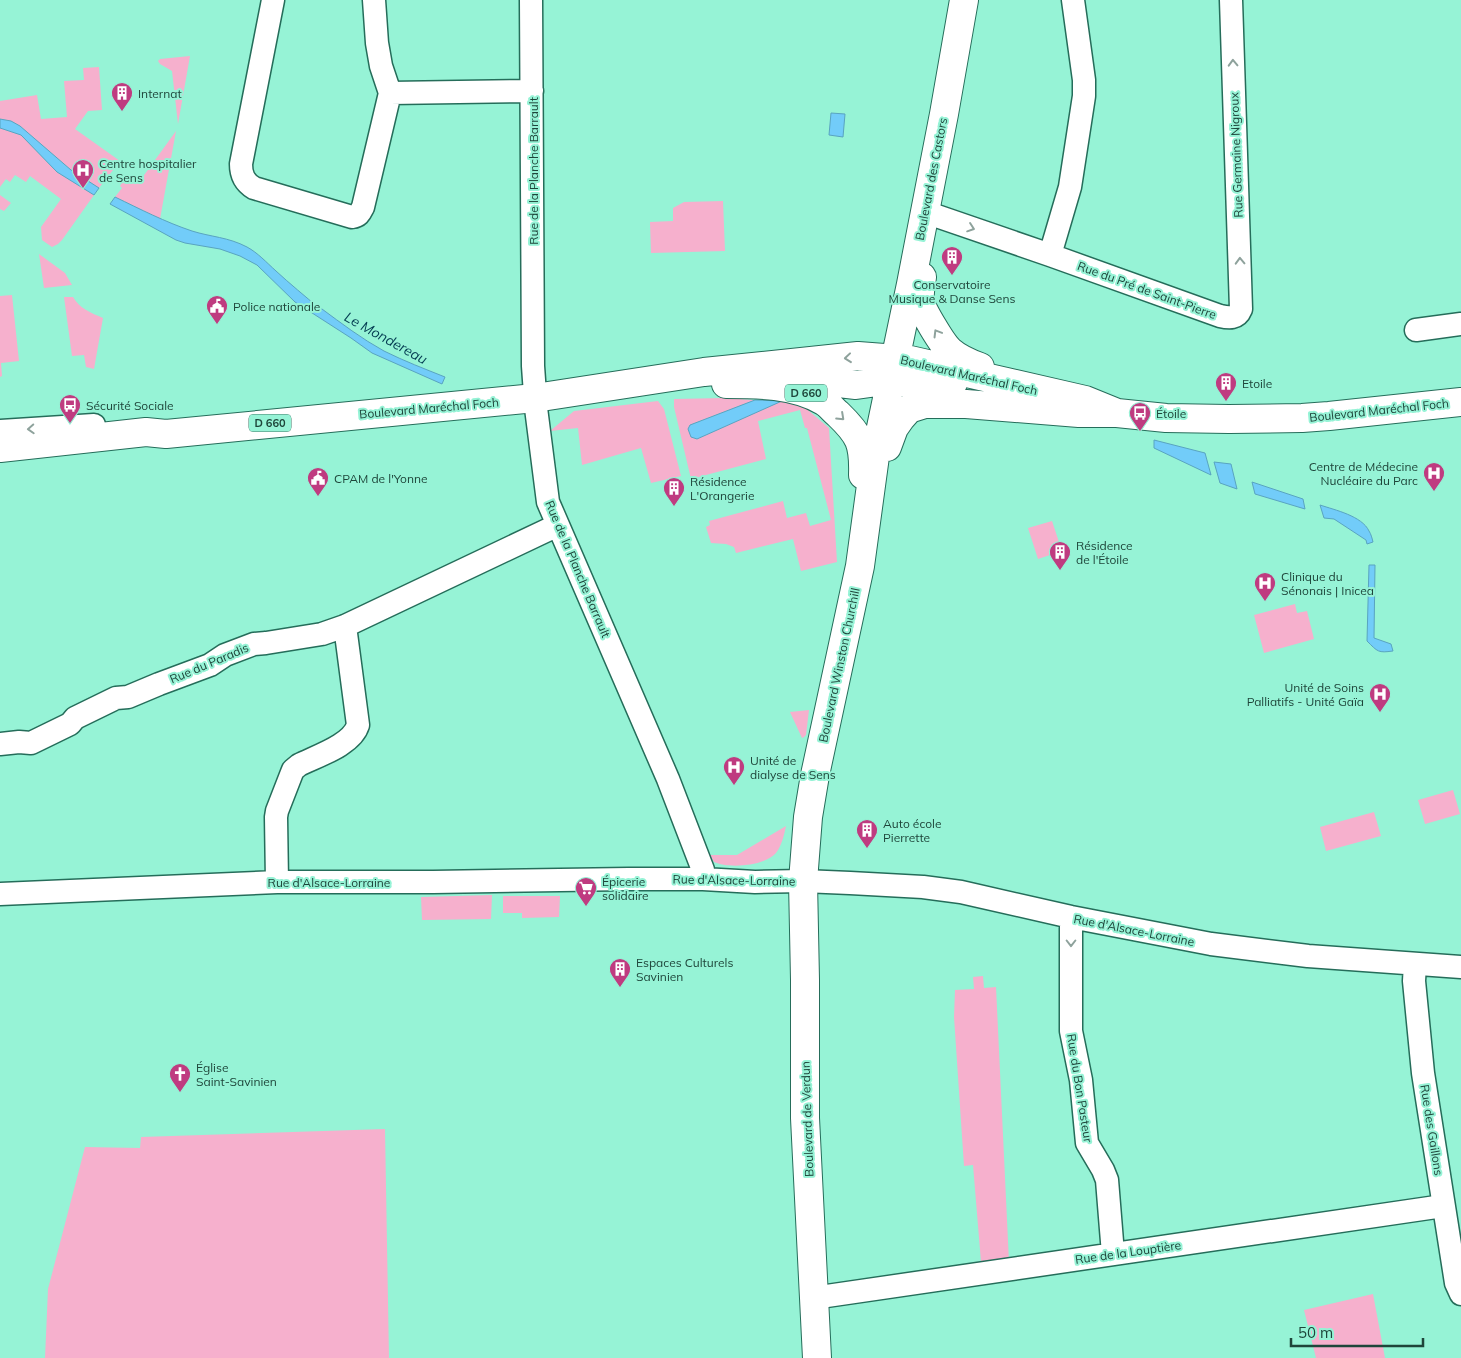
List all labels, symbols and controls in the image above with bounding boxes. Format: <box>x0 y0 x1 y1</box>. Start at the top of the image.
one-way arrow <box>1228 59 1238 66</box>
building icon: Internat <box>110 81 134 112</box>
place label: Internat <box>138 86 182 101</box>
street label: Rue Germaine Nigroux <box>1226 92 1246 218</box>
street label: Rue de la Planche Barrault <box>526 97 541 245</box>
street label: Boulevard des Castors <box>912 116 950 242</box>
place label: Centre hospitalier de Sens <box>99 156 197 185</box>
hospital icon: Centre hospitalier de Sens <box>71 158 95 189</box>
one-way arrow <box>966 222 975 232</box>
building icon: Conservatoire Musique & Danse Sens <box>940 245 964 276</box>
one-way arrow <box>1234 256 1245 264</box>
street label: Rue du Pré de Saint-Pierre <box>1075 258 1219 322</box>
place label: Conservatoire Musique & Danse Sens <box>889 277 1015 306</box>
public building icon: Police nationale <box>205 294 229 325</box>
place label: Police nationale <box>233 299 320 314</box>
water label: Le Mondereau <box>341 308 431 368</box>
one-way arrow <box>933 329 943 338</box>
one-way arrow <box>844 352 852 363</box>
street label: Boulevard Maréchal Foch <box>899 352 1039 398</box>
building icon: Etoile <box>1214 371 1238 402</box>
place label: Etoile <box>1242 376 1272 391</box>
road number: D 660 <box>785 384 827 402</box>
bus stop icon: Sécurité Sociale <box>58 393 82 424</box>
street label: Boulevard Maréchal Foch <box>359 394 499 422</box>
street label: Boulevard Maréchal Foch <box>1309 395 1449 425</box>
place label: Sécurité Sociale <box>86 398 174 413</box>
bus stop icon: Étoile <box>1128 401 1152 432</box>
place label: Étoile <box>1156 406 1186 421</box>
one-way arrow <box>836 411 845 420</box>
road number: D 660 <box>249 414 291 432</box>
one-way arrow <box>27 424 35 435</box>
place label: Centre de Médecine Nucléaire du Parc <box>1309 459 1418 488</box>
hospital icon: Centre de Médecine Nucléaire du Parc <box>1422 461 1446 492</box>
public building icon: CPAM de l'Yonne <box>306 466 330 497</box>
place label: CPAM de l'Yonne <box>334 471 428 486</box>
place label: Résidence L'Orangerie <box>690 474 755 503</box>
building icon: Résidence L'Orangerie <box>662 476 686 507</box>
street label: Rue de la Planche Barrault <box>542 498 614 640</box>
place label: Résidence de l'Étoile <box>1076 538 1133 567</box>
building icon: Résidence de l'Étoile <box>1048 540 1072 571</box>
place label: Clinique du Sénonais | Inicea <box>1281 569 1374 598</box>
hospital icon: Clinique du Sénonais | Inicea <box>1253 571 1277 602</box>
street label: Boulevard Winston Churchill <box>815 586 863 744</box>
street label: Rue du Paradis <box>167 640 251 686</box>
place label: Unité de Soins Palliatifs - Unité Gaïa <box>1247 680 1364 709</box>
hospital icon: Unité de Soins Palliatifs - Unité Gaïa <box>1368 682 1392 713</box>
place label: Unité de dialyse de Sens <box>750 753 836 782</box>
hospital icon: Unité de dialyse de Sens <box>722 755 746 786</box>
place label: Auto école Pierrette <box>883 816 941 845</box>
building icon: Auto école Pierrette <box>855 818 879 849</box>
street label: Rue d'Alsace-Lorraine <box>672 871 796 889</box>
place label: Épicerie solidaire <box>602 874 649 903</box>
street label: Rue d'Alsace-Lorraine <box>268 875 390 890</box>
supermarket icon: Épicerie solidaire <box>574 876 598 907</box>
street label: Rue d'Alsace-Lorraine <box>1072 911 1196 949</box>
one-way arrow <box>1066 940 1076 948</box>
place label: Espaces Culturels Savinien <box>636 955 733 984</box>
building icon: Espaces Culturels Savinien <box>608 957 632 988</box>
street label: Rue du Bon Pasteur <box>1064 1033 1096 1144</box>
place label: Église Saint-Savinien <box>196 1060 277 1089</box>
street label: Boulevard de Verdun <box>797 1061 817 1177</box>
church icon: Église Saint-Savinien <box>168 1062 192 1093</box>
street label: Rue des Gaillons <box>1417 1083 1447 1177</box>
street label: Rue de la Louptière <box>1074 1237 1182 1267</box>
scale bar <box>1291 1316 1424 1348</box>
text: 50 m <box>1298 1323 1333 1342</box>

